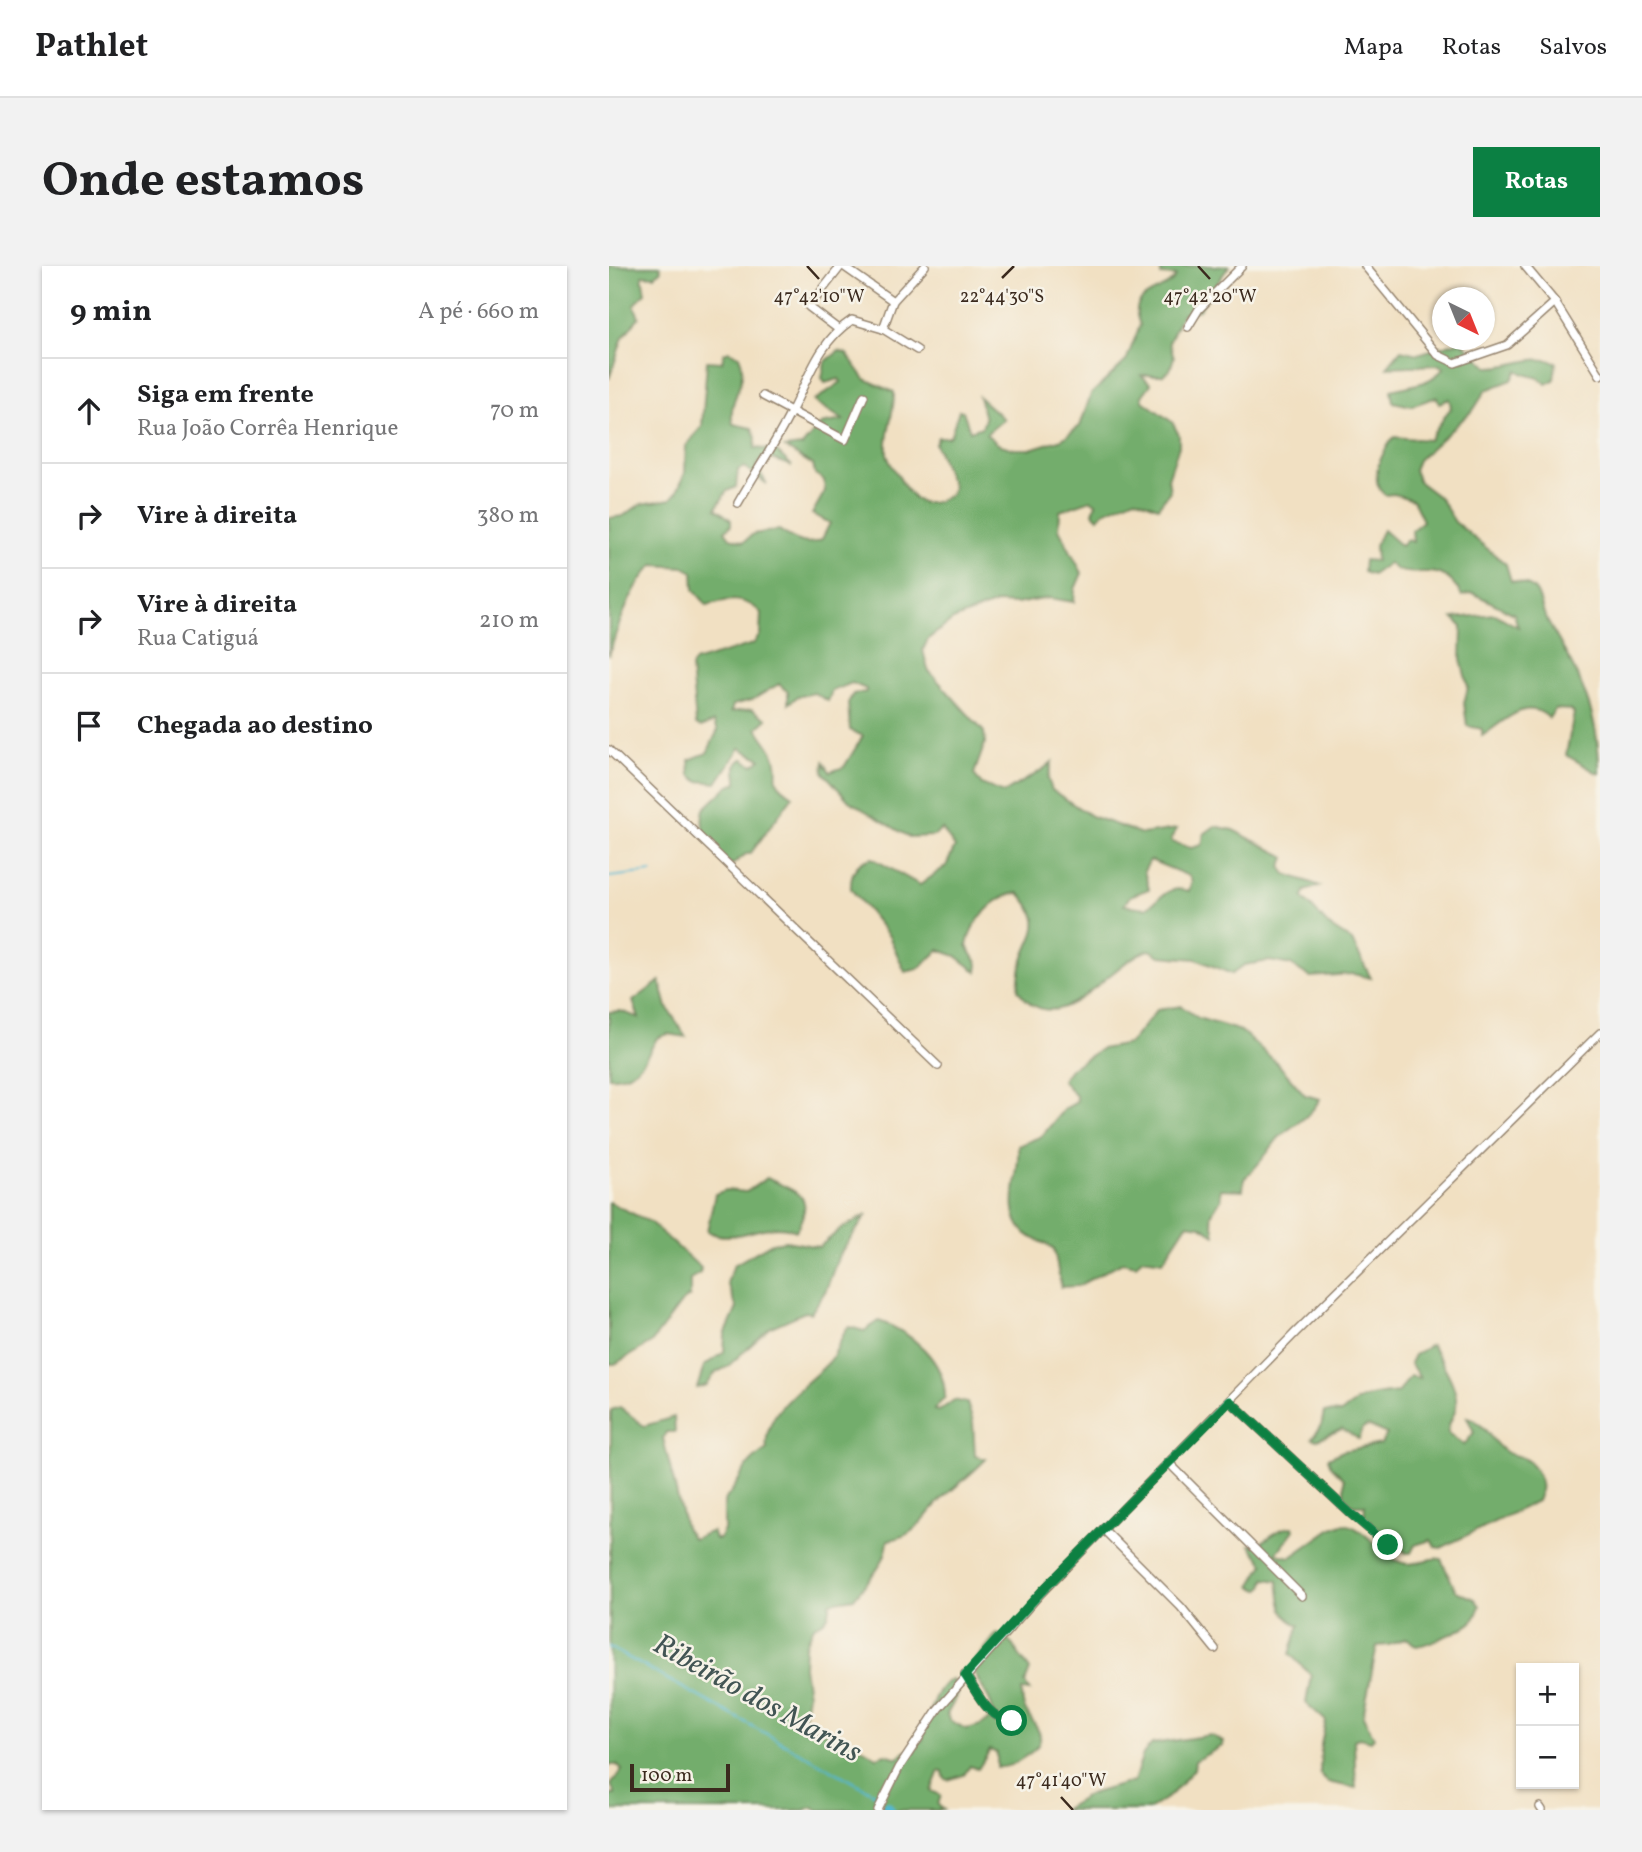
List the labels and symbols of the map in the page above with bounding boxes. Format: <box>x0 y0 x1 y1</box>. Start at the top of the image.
text: 47°42'10"W <box>774 285 864 310</box>
text: 22°44'30"S <box>960 285 1044 310</box>
text: 47°42'20"W <box>1163 285 1257 310</box>
north arrow <box>1432 287 1495 350</box>
route end <box>1372 1529 1403 1560</box>
water label: Ribeirão dos Marins <box>645 1624 869 1774</box>
route start <box>996 1705 1027 1736</box>
scale bar <box>630 1761 730 1793</box>
text: 47°41'40"W <box>1016 1769 1106 1794</box>

